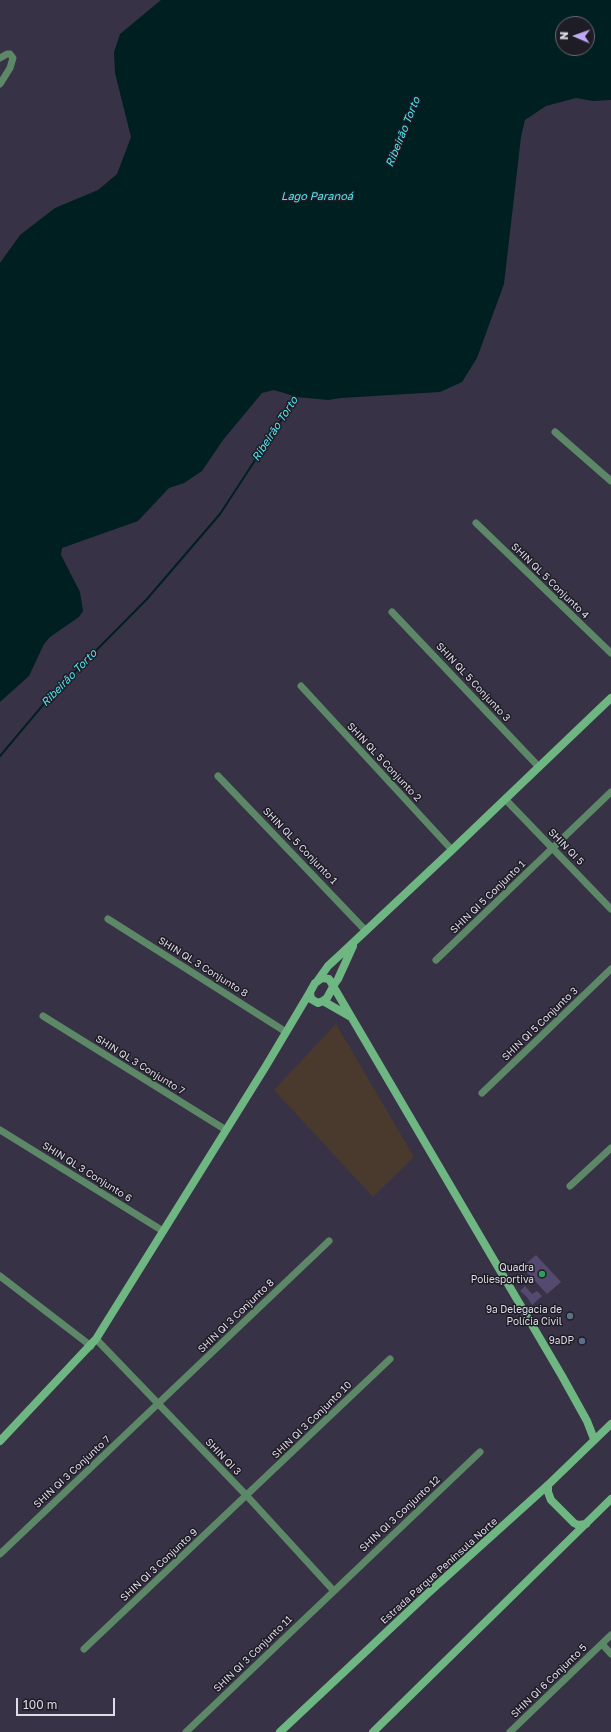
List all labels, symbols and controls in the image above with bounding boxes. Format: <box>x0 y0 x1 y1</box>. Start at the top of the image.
north arrow <box>555 16 595 56</box>
text: N <box>557 31 570 40</box>
water label: Ribeirão Torto <box>383 95 423 169</box>
water label: Lago Paranoá <box>281 190 353 204</box>
water label: Ribeirão Torto <box>249 394 301 464</box>
street label: SHIN QL 5 Conjunto 4 <box>509 541 591 621</box>
street label: SHIN QL 5 Conjunto 3 <box>433 640 513 724</box>
water label: Ribeirão Torto <box>38 647 100 709</box>
street label: SHIN QL 5 Conjunto 2 <box>344 720 424 804</box>
street label: SHIN QL 5 Conjunto 1 <box>260 805 340 887</box>
street label: SHIN QI 5 <box>546 826 586 868</box>
street label: SHIN QI 5 Conjunto 1 <box>448 858 528 936</box>
street label: SHIN QL 3 Conjunto 8 <box>156 934 250 1000</box>
street label: SHIN QI 5 Conjunto 3 <box>500 985 580 1063</box>
street label: SHIN QL 3 Conjunto 7 <box>93 1033 187 1097</box>
street label: SHIN QL 3 Conjunto 6 <box>40 1139 134 1205</box>
place label: Quadra Poliesportiva <box>471 1262 534 1286</box>
marker: Quadra Poliesportiva <box>537 1269 547 1279</box>
street label: SHIN QI 3 Conjunto 8 <box>196 1277 276 1355</box>
place label: 9ª Delegacia de Polícia Civil <box>486 1304 562 1328</box>
marker: 9ª Delegacia de Polícia Civil <box>565 1311 575 1321</box>
place label: 9ªDP <box>549 1335 574 1347</box>
marker: 9ªDP <box>577 1336 587 1346</box>
street label: SHIN QI 3 Conjunto 10 <box>270 1379 354 1461</box>
street label: SHIN QI 3 Conjunto 7 <box>31 1433 113 1511</box>
street label: SHIN QI 3 <box>203 1436 243 1478</box>
street label: SHIN QI 3 Conjunto 12 <box>357 1474 443 1554</box>
street label: Estrada Parque Península Norte <box>378 1515 500 1627</box>
street label: SHIN QI 3 Conjunto 9 <box>118 1526 200 1604</box>
street label: SHIN QI 3 Conjunto 11 <box>211 1613 295 1695</box>
street label: SHIN QI 6 Conjunto 5 <box>509 1642 589 1720</box>
scale bar <box>18 1690 117 1716</box>
text: 100 m <box>23 1697 57 1712</box>

